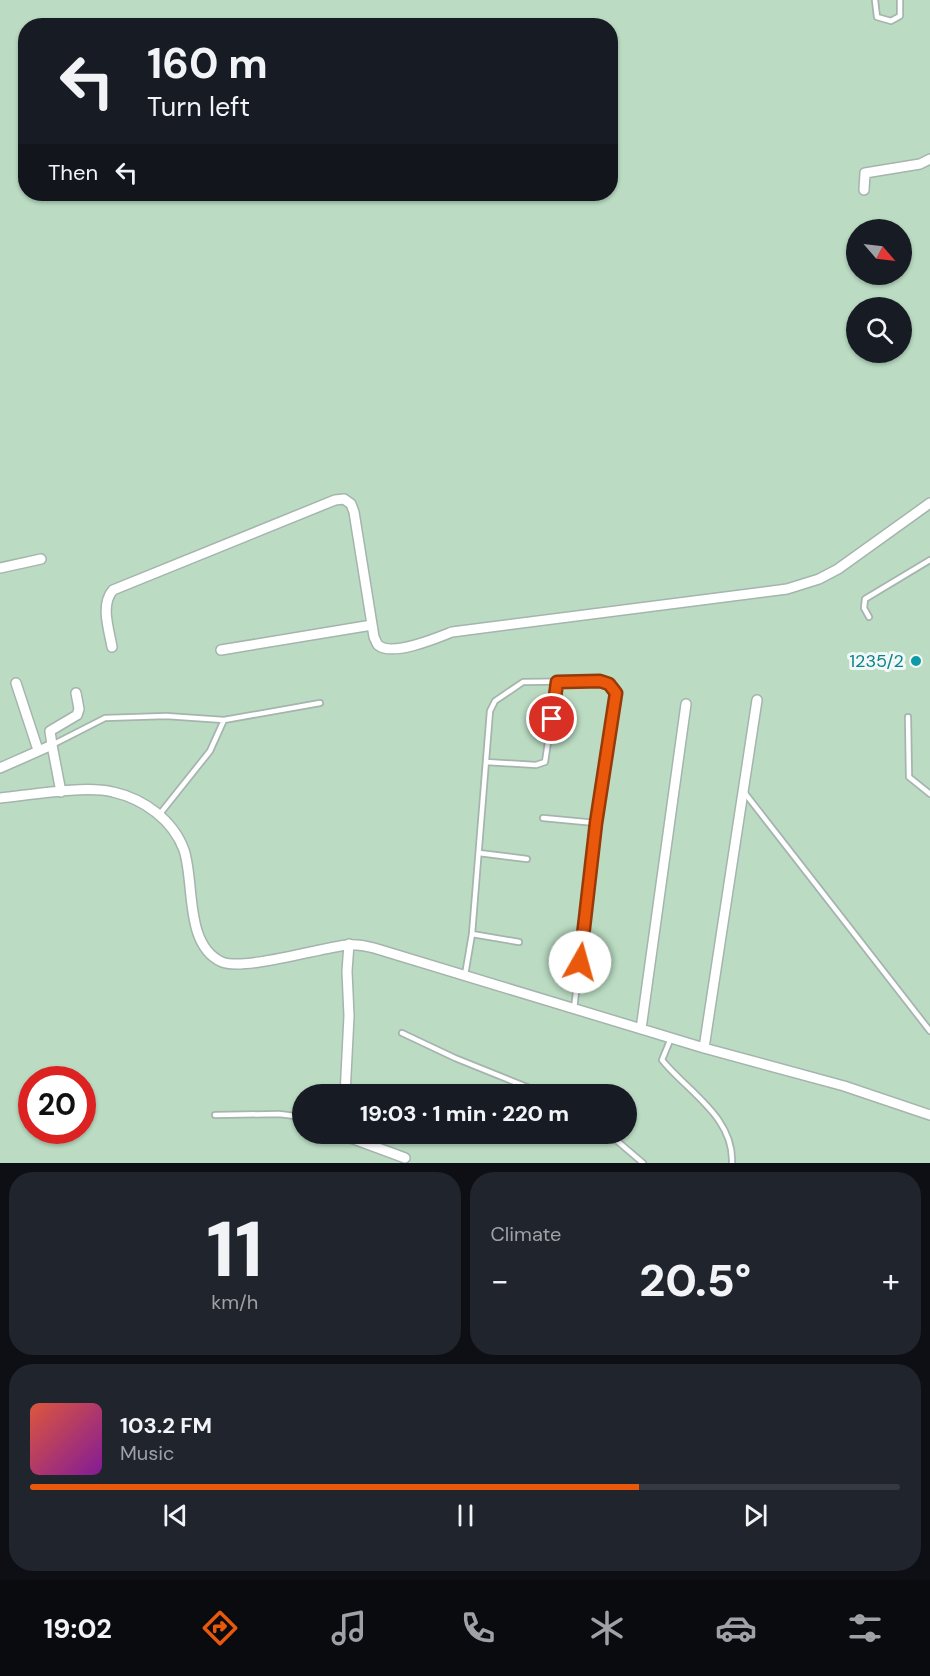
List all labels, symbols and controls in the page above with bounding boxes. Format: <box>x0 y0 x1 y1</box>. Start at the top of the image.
text: 160 m <box>147 36 268 91</box>
icon: left <box>48 42 126 120</box>
text: Turn left <box>147 89 250 124</box>
icon: left <box>110 156 143 189</box>
text: Then <box>48 158 98 187</box>
north arrow <box>846 219 912 285</box>
map controls <box>846 219 912 363</box>
button: search <box>846 297 912 363</box>
place label: 1235/2 <box>850 649 904 673</box>
marker: 1235/2 <box>909 654 923 668</box>
pin <box>526 693 577 744</box>
icon: arrive <box>535 702 568 735</box>
position arrow <box>548 930 612 994</box>
speed limit sign: 20 <box>18 1066 96 1144</box>
text: 19:03 · 1 min · 220 m <box>360 1099 569 1128</box>
text: 11 <box>206 1199 263 1300</box>
text: Climate <box>491 1221 561 1247</box>
text: 20.5° <box>639 1251 751 1310</box>
text: − <box>491 1259 509 1302</box>
text: + <box>882 1259 900 1302</box>
text: km/h <box>211 1289 258 1315</box>
text: 103.2 FM <box>120 1411 212 1440</box>
text: Music <box>120 1440 175 1466</box>
icon: previous <box>159 1499 192 1532</box>
icon: pause <box>449 1499 482 1532</box>
icon: next <box>739 1499 772 1532</box>
icon: directions <box>199 1607 241 1649</box>
icon: music <box>328 1607 370 1649</box>
icon: phone <box>457 1607 499 1649</box>
icon: climate <box>586 1607 628 1649</box>
icon: car <box>715 1607 757 1649</box>
icon: filters <box>844 1607 886 1649</box>
text: 19:02 <box>44 1611 112 1646</box>

